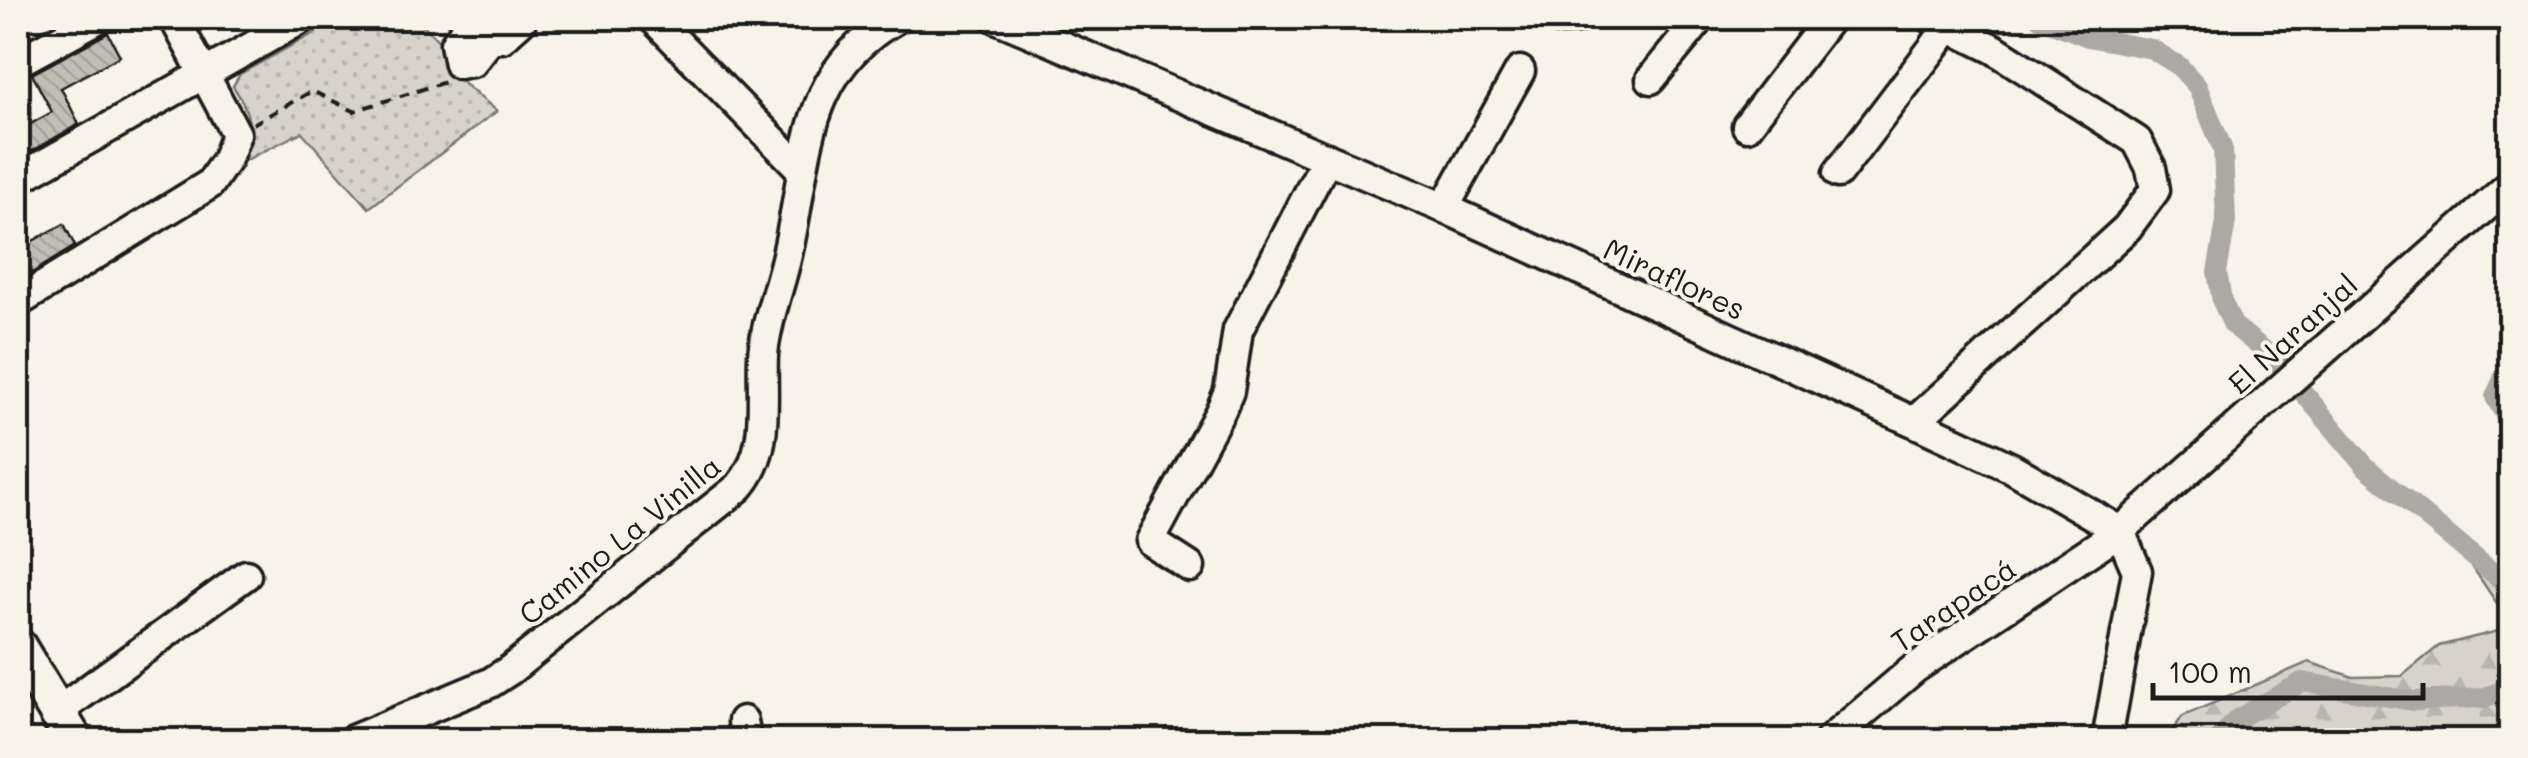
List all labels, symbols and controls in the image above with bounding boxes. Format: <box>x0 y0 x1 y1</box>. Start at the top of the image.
street label: Miraflores <box>1598 228 1752 328</box>
street label: El Naranjal <box>2218 264 2366 402</box>
street label: Camino La Vinilla <box>510 445 728 633</box>
street label: Tarapacá <box>1883 548 2023 660</box>
scale bar <box>2153 638 2423 700</box>
text: 100 m <box>2168 651 2252 691</box>

